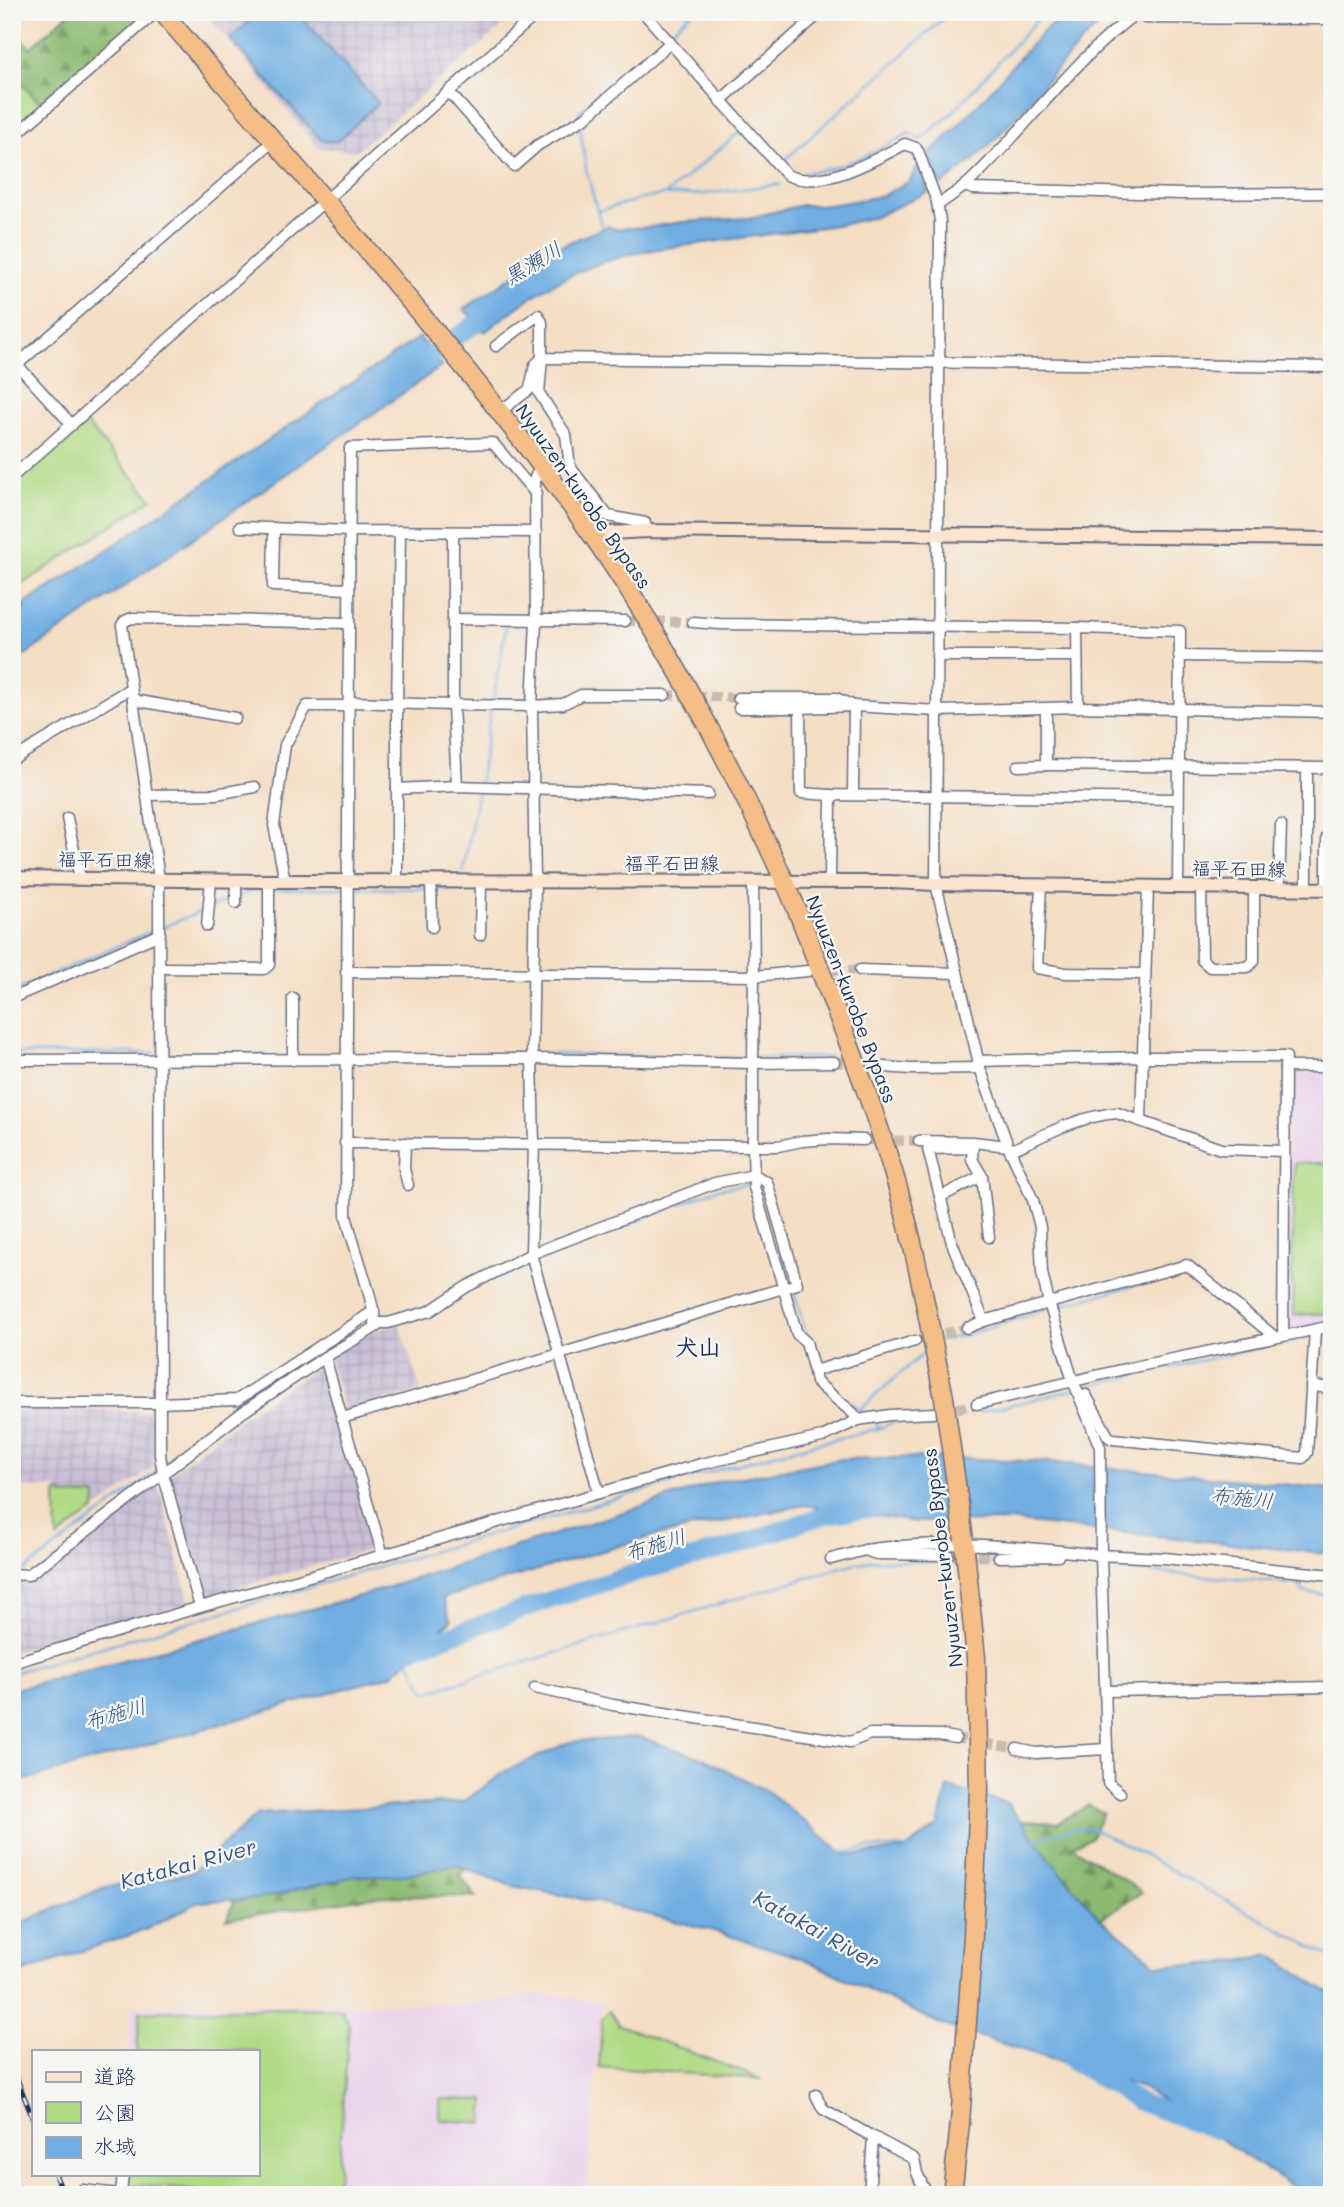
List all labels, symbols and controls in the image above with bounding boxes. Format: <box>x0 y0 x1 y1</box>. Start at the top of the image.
water label: 黒瀬川 <box>498 234 566 290</box>
street label: Nyuuzen-kurobe Bypass <box>511 398 657 594</box>
street label: 福平石田線 <box>57 846 153 872</box>
street label: 福平石田線 <box>624 850 720 875</box>
street label: 福平石田線 <box>1191 855 1287 881</box>
street label: Nyuuzen-kurobe Bypass <box>801 892 903 1106</box>
district label: 犬山 <box>675 1331 721 1361</box>
street label: Nyuuzen-kurobe Bypass <box>916 1447 968 1669</box>
water label: 布施川 <box>1209 1480 1275 1514</box>
water label: 布施川 <box>621 1522 689 1566</box>
water label: 布施川 <box>81 1691 149 1735</box>
water label: Katakai River <box>117 1832 259 1894</box>
water label: Katakai River <box>749 1883 885 1975</box>
legend <box>32 2050 259 2176</box>
text: 道路 <box>94 2062 136 2089</box>
text: 公園 <box>94 2098 136 2125</box>
text: 水域 <box>94 2132 136 2159</box>

